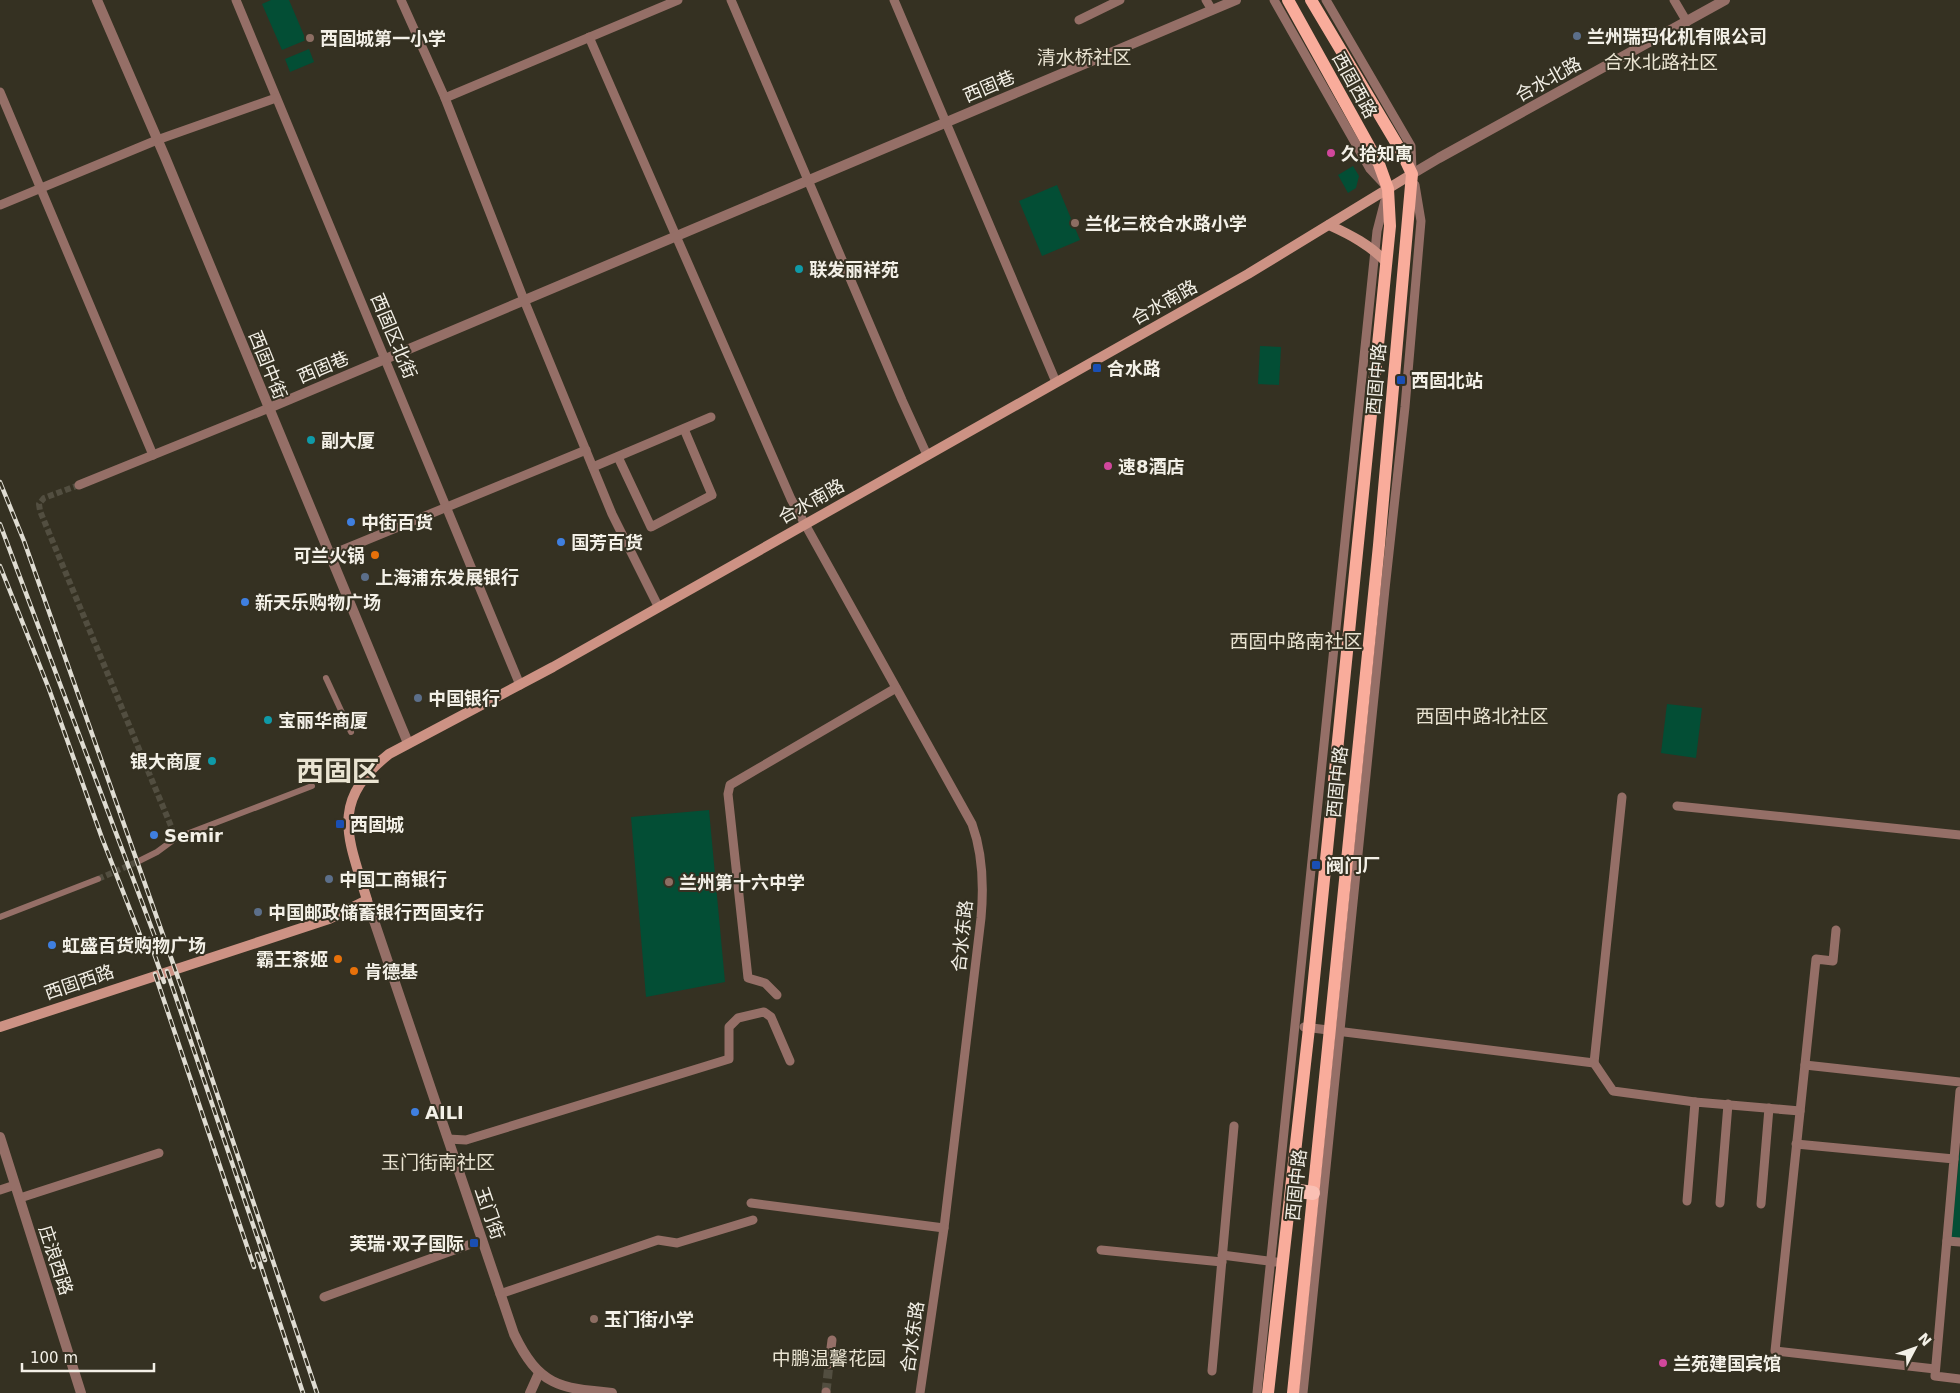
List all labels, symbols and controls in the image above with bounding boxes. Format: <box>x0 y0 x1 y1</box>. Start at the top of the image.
place label: 兰州瑞玛化机有限公司 <box>1587 26 1767 47</box>
place label: 西固城第一小学 <box>320 28 446 49</box>
marker: 兰州瑞玛化机有限公司 <box>1571 30 1583 42</box>
marker: 西固城第一小学 <box>304 32 316 44</box>
district label: 清水桥社区 <box>1036 46 1132 68</box>
street label: 西固西路 <box>1328 48 1382 122</box>
district label: 合水北路社区 <box>1604 51 1718 73</box>
street label: 合水北路 <box>1511 52 1585 106</box>
street label: 西固巷 <box>960 66 1018 106</box>
place label: 久拾知寓 <box>1341 143 1413 164</box>
marker: 久拾知寓 <box>1325 147 1337 159</box>
place label: 兰化三校合水路小学 <box>1085 213 1247 234</box>
marker: 兰化三校合水路小学 <box>1069 217 1081 229</box>
place label: 联发丽祥苑 <box>809 259 899 280</box>
marker: 联发丽祥苑 <box>793 263 805 275</box>
street label: 合水南路 <box>1127 275 1201 329</box>
street label: 西固区北街 <box>367 290 421 382</box>
street label: 西固中街 <box>245 328 291 402</box>
street label: 西固中路 <box>1362 342 1390 416</box>
street label: 西固巷 <box>294 347 352 387</box>
place label: 合水路 <box>1107 358 1161 379</box>
marker: 合水路 <box>1091 362 1103 374</box>
place label: 西固北站 <box>1411 370 1483 391</box>
marker: 西固北站 <box>1395 374 1407 386</box>
place label: 副大厦 <box>321 430 375 451</box>
marker: 副大厦 <box>305 434 317 446</box>
place label: 速8酒店 <box>1118 456 1185 477</box>
marker: 速8酒店 <box>1102 460 1114 472</box>
street label: 合水南路 <box>774 474 848 528</box>
place label: 中街百货 <box>361 512 433 533</box>
marker: 中街百货 <box>345 516 357 528</box>
place label: 国芳百货 <box>571 532 643 553</box>
marker: 国芳百货 <box>555 536 567 548</box>
place label: 可兰火锅 <box>293 545 365 566</box>
marker: 可兰火锅 <box>369 549 381 561</box>
place label: 上海浦东发展银行 <box>375 567 519 588</box>
marker: 上海浦东发展银行 <box>359 571 371 583</box>
place label: 新天乐购物广场 <box>255 592 381 613</box>
marker: 新天乐购物广场 <box>239 596 251 608</box>
district label: 西固中路南社区 <box>1229 630 1363 652</box>
place label: 中国银行 <box>428 688 500 709</box>
marker: 中国银行 <box>412 692 424 704</box>
district label: 西固中路北社区 <box>1415 705 1549 727</box>
place label: 宝丽华商厦 <box>278 710 368 731</box>
marker: 宝丽华商厦 <box>262 714 274 726</box>
street label: 西固中路 <box>1323 745 1351 819</box>
place label: 银大商厦 <box>130 751 202 772</box>
marker: 银大商厦 <box>206 755 218 767</box>
district label: 西固区 <box>296 755 380 788</box>
place label: 西固城 <box>350 814 404 835</box>
marker: 西固城 <box>334 818 346 830</box>
place label: Semir <box>164 825 223 846</box>
marker: Semir <box>148 829 160 841</box>
place label: 阀门厂 <box>1326 855 1380 876</box>
marker: 阀门厂 <box>1310 859 1322 871</box>
place label: 中国工商银行 <box>339 869 447 890</box>
place label: 兰州第十六中学 <box>679 872 805 893</box>
marker: 中国工商银行 <box>323 873 335 885</box>
marker: 兰州第十六中学 <box>663 876 675 888</box>
street label: 合水东路 <box>948 899 976 973</box>
place label: 中国邮政储蓄银行西固支行 <box>268 902 484 923</box>
marker: 中国邮政储蓄银行西固支行 <box>252 906 264 918</box>
place label: 虹盛百货购物广场 <box>62 935 206 956</box>
marker: 虹盛百货购物广场 <box>46 939 58 951</box>
place label: 霸王茶姬 <box>256 949 328 970</box>
marker: 霸王茶姬 <box>332 953 344 965</box>
street label: 西固西路 <box>42 960 116 1004</box>
place label: 肯德基 <box>364 961 418 982</box>
marker: 肯德基 <box>348 965 360 977</box>
place label: AILI <box>425 1102 464 1123</box>
marker: AILI <box>409 1106 421 1118</box>
street label: 西固中路 <box>1282 1148 1310 1222</box>
district label: 玉门街南社区 <box>381 1151 495 1173</box>
street label: 玉门街 <box>471 1184 509 1242</box>
street label: 庄浪西路 <box>35 1223 77 1297</box>
place label: 芙瑞·双子国际 <box>349 1233 464 1254</box>
marker: 芙瑞·双子国际 <box>468 1237 480 1249</box>
street label: 合水东路 <box>897 1300 927 1374</box>
place label: 玉门街小学 <box>604 1309 694 1330</box>
marker: 玉门街小学 <box>588 1313 600 1325</box>
north arrow <box>1890 1323 1940 1373</box>
text: N <box>1915 1330 1935 1349</box>
scale bar <box>22 1340 155 1372</box>
district label: 中鹏温馨花园 <box>772 1347 886 1369</box>
text: 100 m <box>30 1349 78 1367</box>
place label: 兰苑建国宾馆 <box>1673 1353 1781 1374</box>
marker: 兰苑建国宾馆 <box>1657 1357 1669 1369</box>

